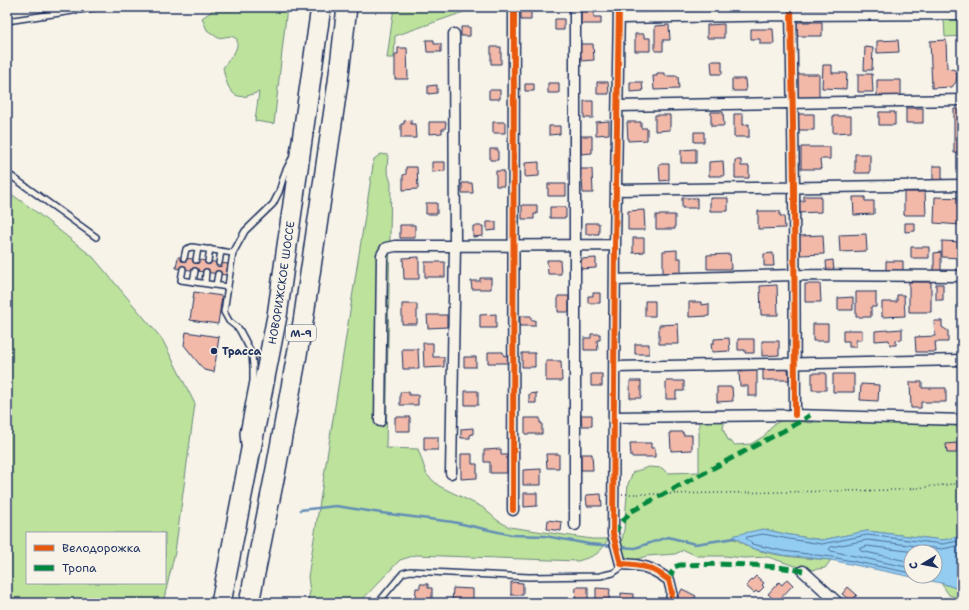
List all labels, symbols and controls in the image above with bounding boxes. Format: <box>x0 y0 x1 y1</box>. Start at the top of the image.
street label: НОВОРИЖСКОЕ ШОССЕ <box>265 220 298 346</box>
road number: М-9 <box>286 325 316 341</box>
place label: Трасса <box>222 344 262 359</box>
marker: Трасса <box>209 346 219 356</box>
legend <box>26 532 166 584</box>
text: Велодорожка <box>62 540 141 556</box>
north arrow <box>903 544 943 584</box>
text: Тропа <box>62 560 97 576</box>
text: С <box>906 561 922 570</box>

